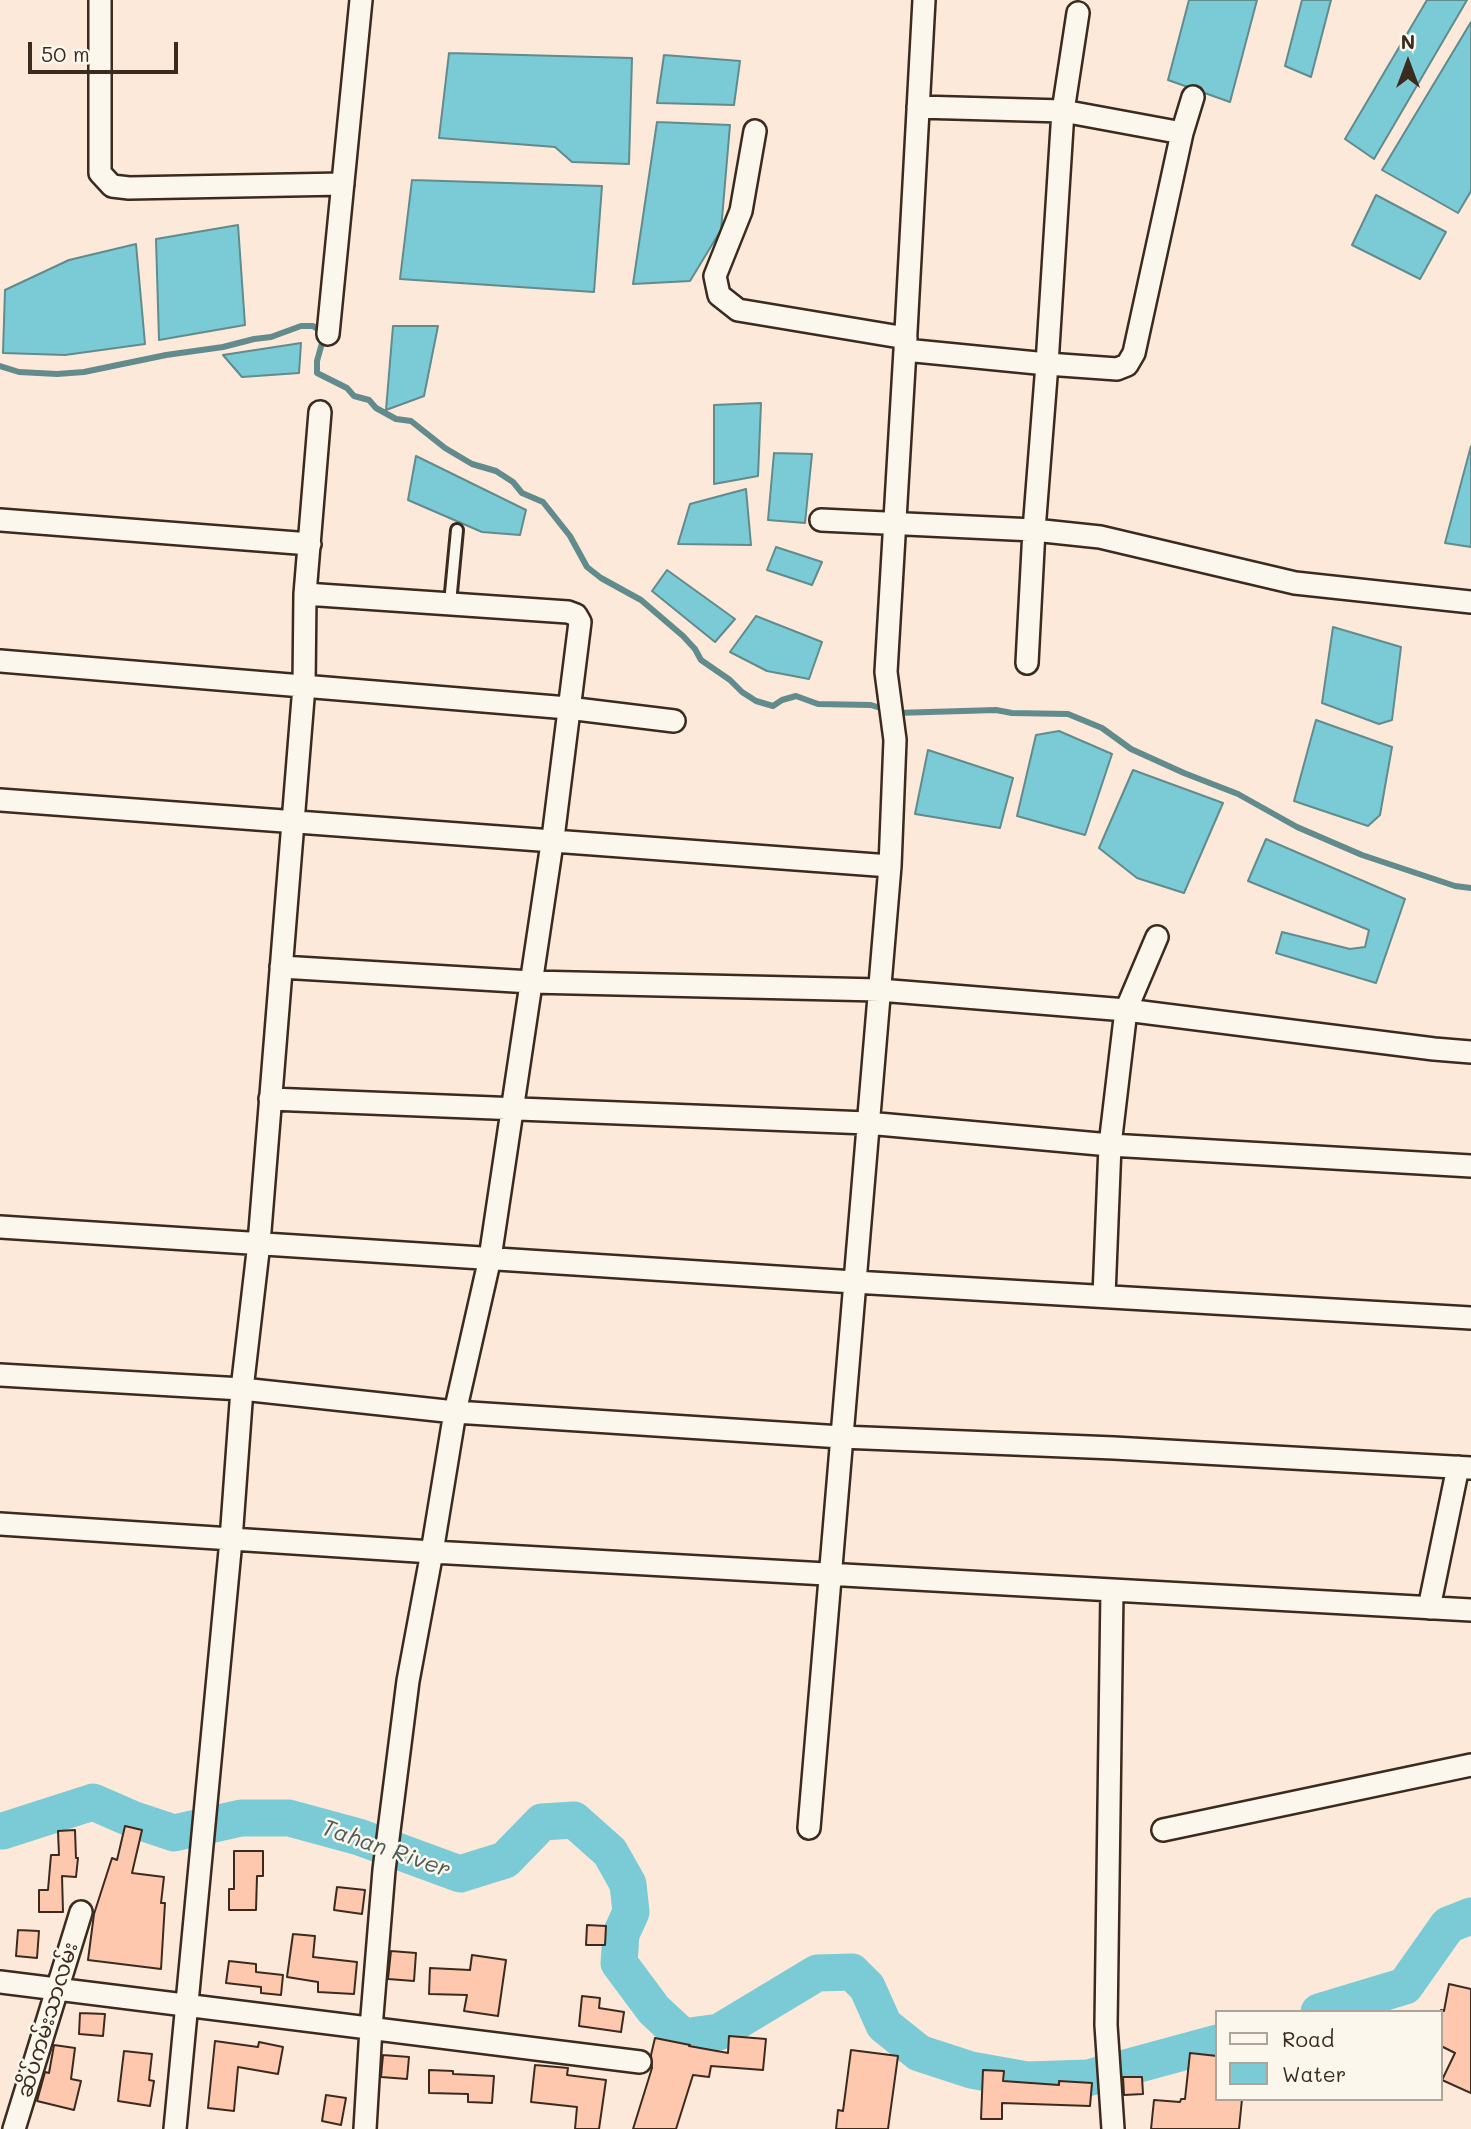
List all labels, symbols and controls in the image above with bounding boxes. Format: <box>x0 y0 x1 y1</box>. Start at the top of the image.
scale bar <box>32 28 182 72</box>
north arrow <box>1373 28 1443 98</box>
text: N <box>1401 29 1415 54</box>
text: 50 m <box>41 40 90 67</box>
water label: Tahan River <box>318 1814 454 1884</box>
street label: ဆိပ်ကမ်းသာလမ်း <box>12 1939 84 2101</box>
legend <box>1216 2010 1443 2101</box>
text: Road <box>1282 2025 1334 2052</box>
text: Water <box>1282 2060 1346 2087</box>

